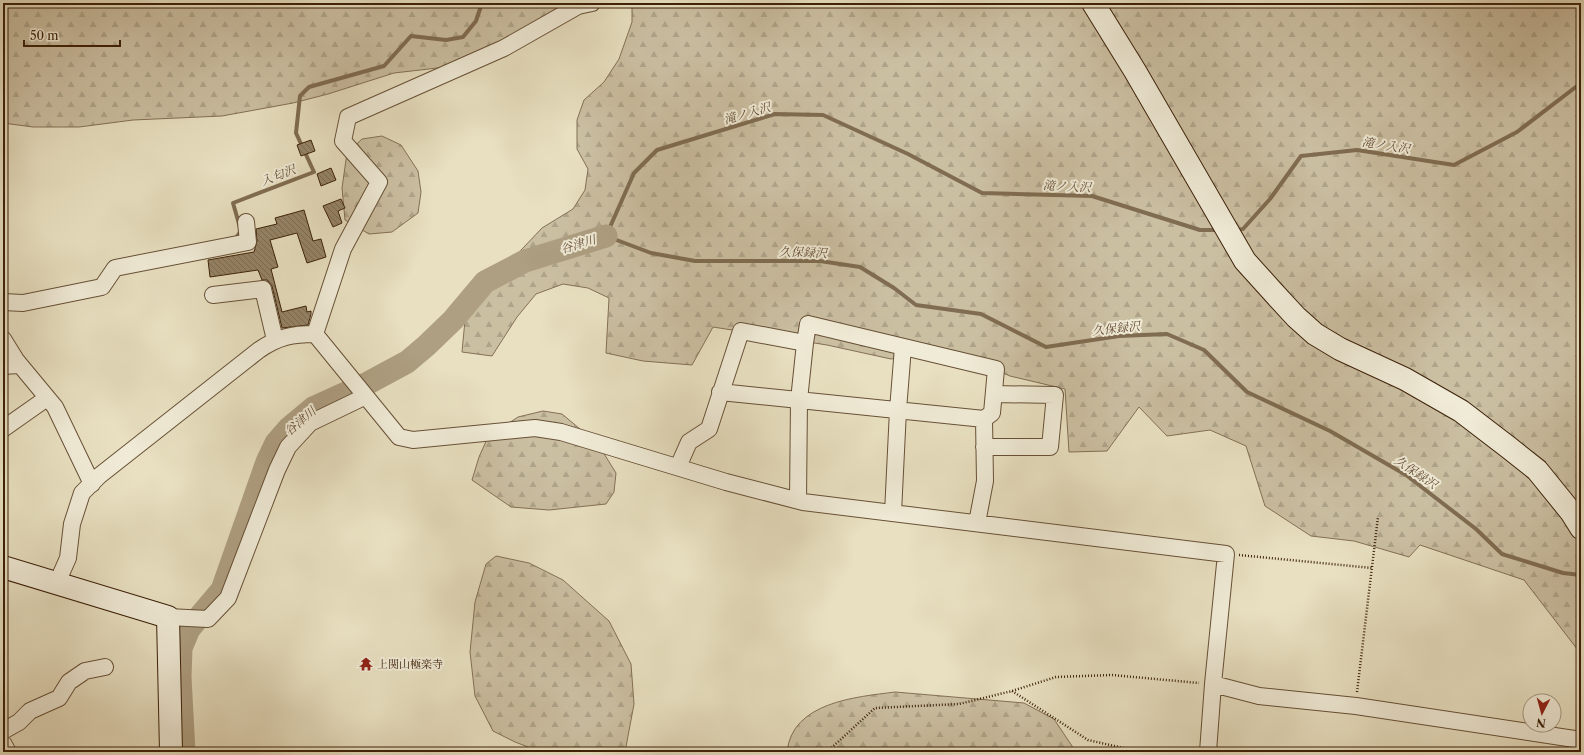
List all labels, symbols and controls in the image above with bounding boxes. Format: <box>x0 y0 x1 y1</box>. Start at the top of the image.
scale bar <box>24 22 120 48</box>
text: 50 m <box>30 28 59 43</box>
water label: 滝ノ入沢 <box>722 99 774 127</box>
water label: 滝ノ入沢 <box>1361 134 1413 156</box>
water label: 入匂沢 <box>259 161 299 188</box>
water label: 滝ノ入沢 <box>1043 177 1093 195</box>
water label: 谷津川 <box>559 231 599 256</box>
water label: 久保録沢 <box>779 244 829 260</box>
water label: 久保録沢 <box>1091 318 1143 338</box>
water label: 谷津川 <box>281 402 320 438</box>
water label: 久保録沢 <box>1392 452 1442 493</box>
temple icon: 上関山極楽寺 <box>358 656 374 672</box>
place label: 上関山極楽寺 <box>377 657 443 671</box>
north arrow <box>1522 693 1562 733</box>
text: N <box>1535 715 1546 730</box>

